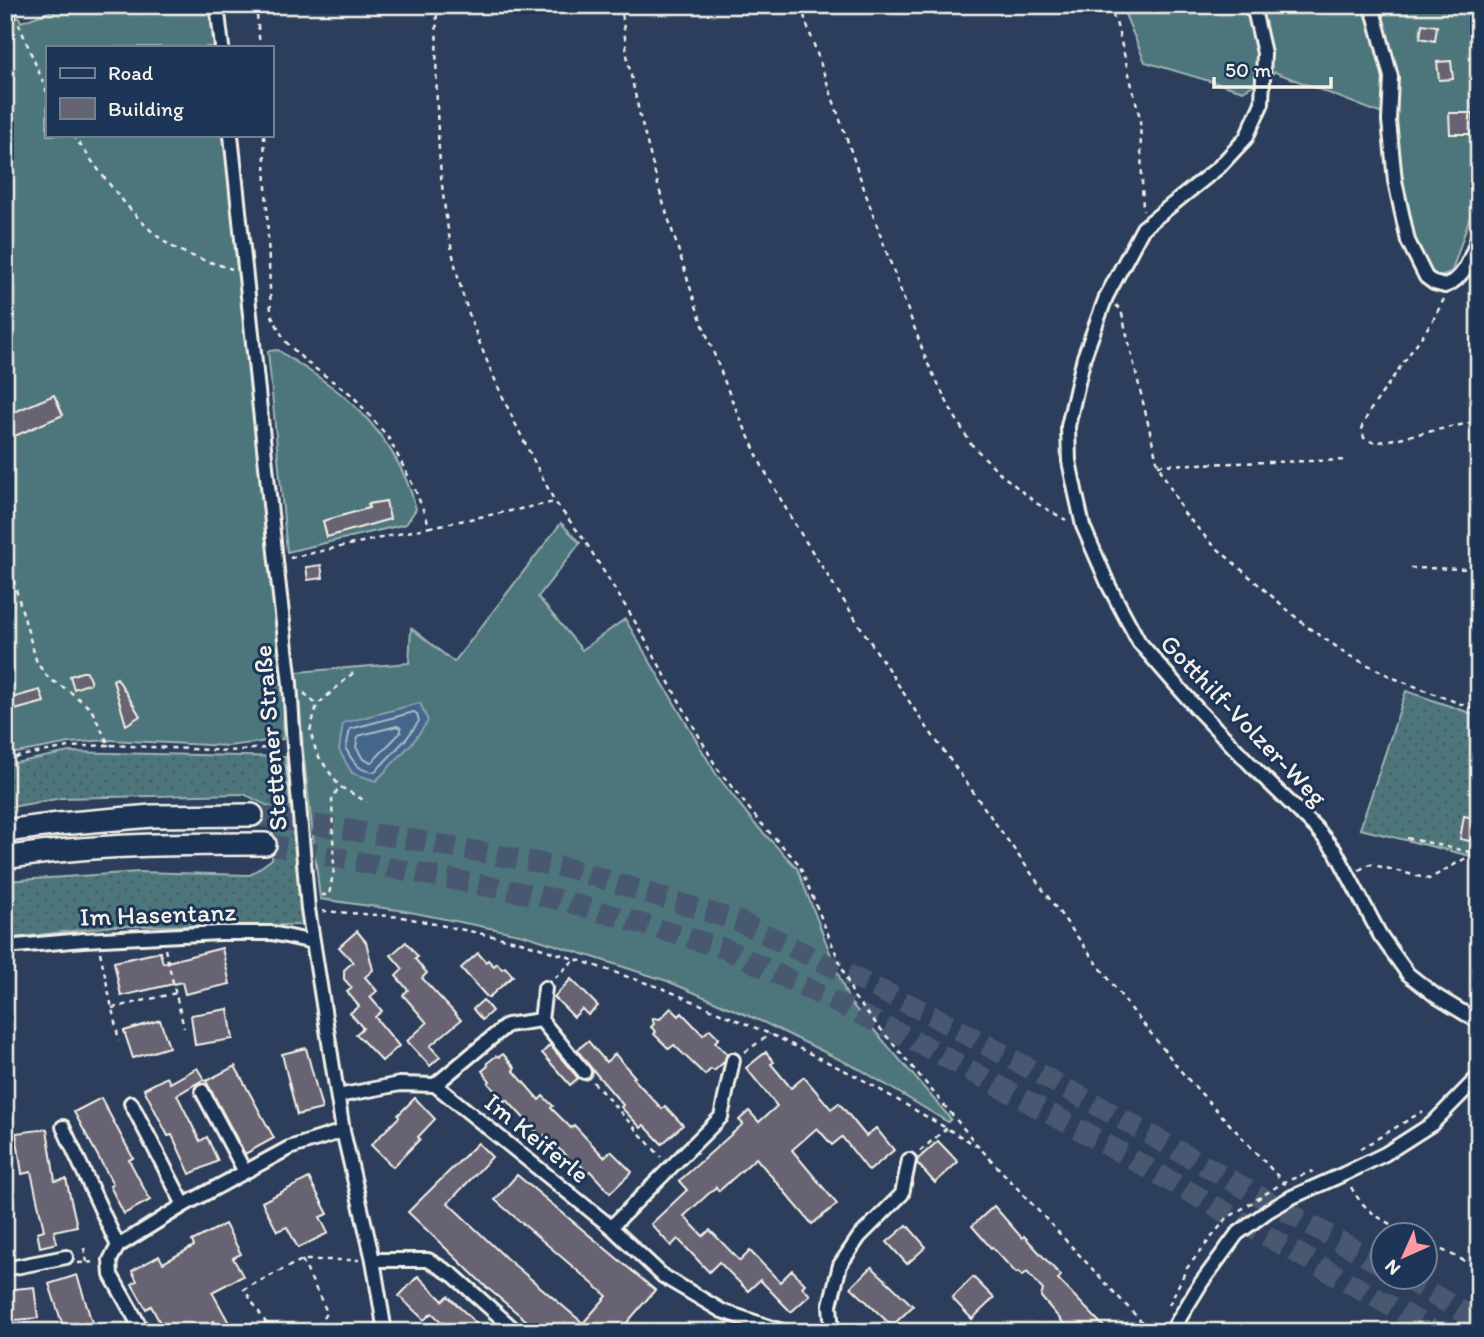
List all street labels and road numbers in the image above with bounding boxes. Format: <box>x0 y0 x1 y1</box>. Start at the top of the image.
street label: Gotthilf-Volzer-Weg <box>1154 627 1335 813</box>
street label: Stettener Straße <box>246 644 294 832</box>
street label: Im Hasentanz <box>79 895 237 933</box>
street label: Im Keiferle <box>478 1086 596 1190</box>

